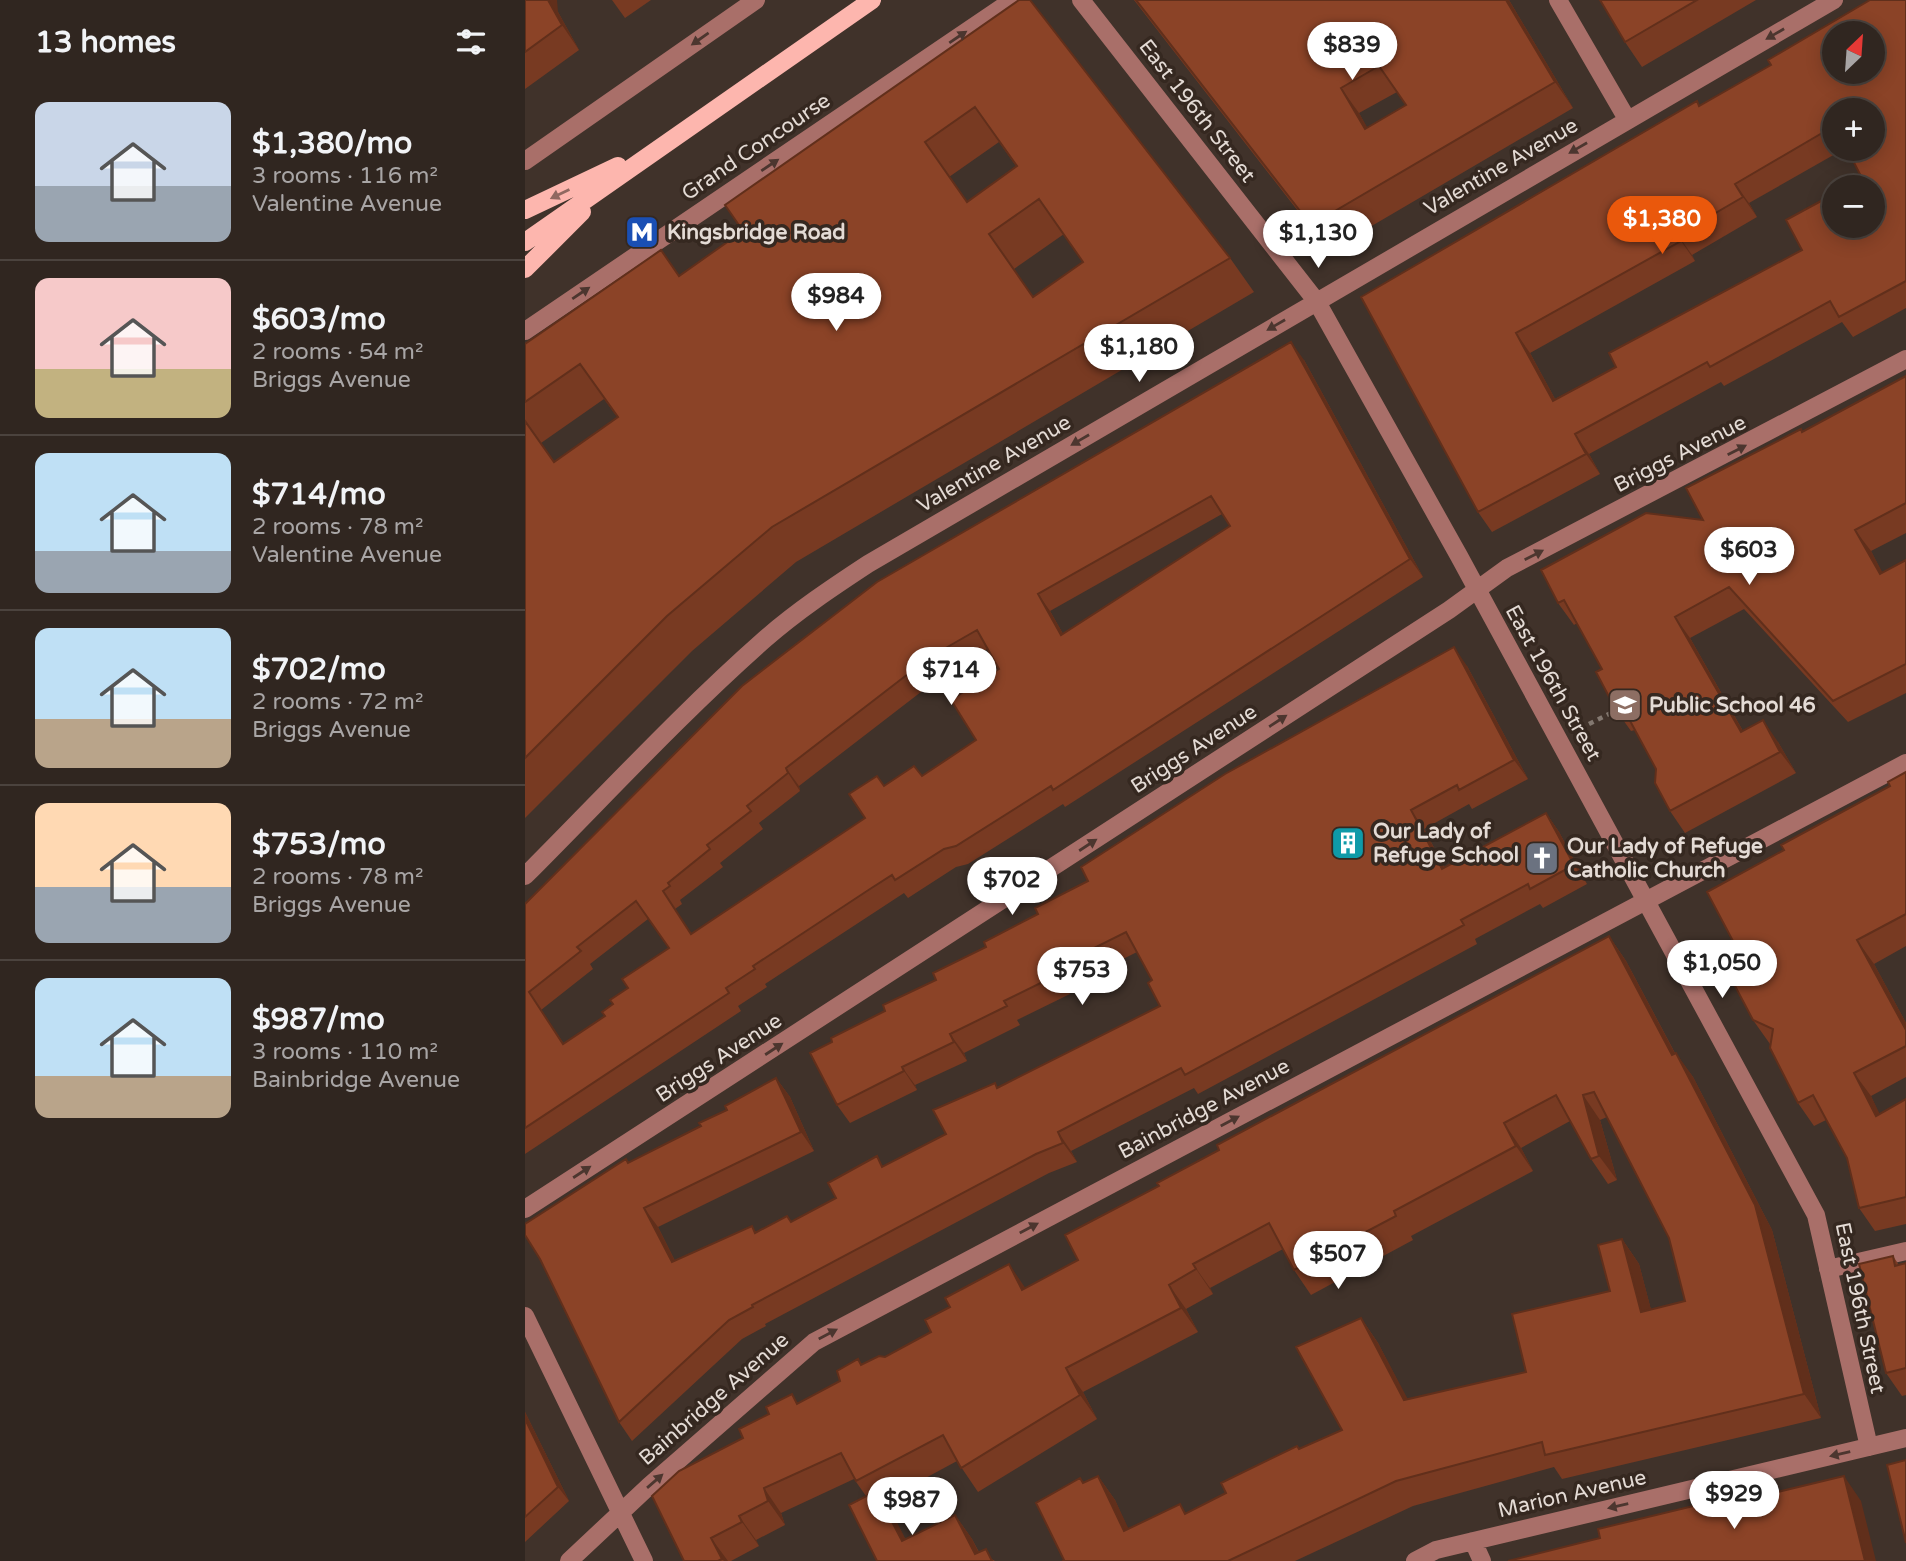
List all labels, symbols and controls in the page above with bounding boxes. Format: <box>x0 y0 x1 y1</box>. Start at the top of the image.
north arrow <box>1822 21 1885 84</box>
map controls <box>1822 21 1885 238</box>
pin: $839 <box>1311 22 1393 82</box>
icon: filters <box>452 23 490 61</box>
text: 13 homes <box>35 24 176 61</box>
one-way arrow <box>1765 28 1784 40</box>
one-way arrow <box>949 30 967 44</box>
text: $839 <box>1323 31 1381 59</box>
one-way arrow <box>691 32 709 46</box>
street label: East 196th Street <box>1133 35 1261 187</box>
street label: Grand Concourse <box>677 88 835 206</box>
button: + <box>1822 98 1885 161</box>
street label: Valentine Avenue <box>1420 113 1582 221</box>
text: $1,380/mo <box>252 125 412 162</box>
icon: home <box>91 130 175 214</box>
one-way arrow <box>1568 142 1587 154</box>
one-way arrow <box>760 159 779 172</box>
text: 3 rooms · 116 m² <box>252 162 438 190</box>
button: − <box>1822 175 1885 238</box>
one-way arrow <box>550 188 570 199</box>
text: Valentine Avenue <box>252 190 442 218</box>
pin: $1,380 <box>1605 196 1719 256</box>
text: $1,380 <box>1623 205 1701 233</box>
pin: $1,130 <box>1261 210 1375 270</box>
metro station icon: Kingsbridge Road <box>623 213 661 251</box>
text: $1,130 <box>1279 219 1357 247</box>
place label: Kingsbridge Road <box>667 220 846 245</box>
pin: $984 <box>795 274 877 333</box>
text: $984 <box>807 282 865 310</box>
one-way arrow <box>572 287 591 300</box>
text: $603/mo <box>252 301 386 338</box>
icon: home <box>91 306 175 390</box>
one-way arrow <box>1267 319 1286 332</box>
pin: $1,180 <box>1082 324 1196 384</box>
text: $1,180 <box>1100 333 1178 361</box>
text: 2 rooms · 54 m² <box>252 338 423 366</box>
text: Briggs Avenue <box>252 366 411 394</box>
street label: Valentine Avenue <box>913 410 1075 518</box>
street label: Briggs Avenue <box>1610 410 1750 498</box>
one-way arrow <box>1070 434 1089 446</box>
one-way arrow <box>1727 445 1747 457</box>
text: $714/mo <box>252 476 386 513</box>
icon: home <box>91 481 175 565</box>
text: 2 rooms · 78 m² <box>252 513 423 541</box>
pin: $603 <box>1708 528 1790 587</box>
text: $603 <box>1720 536 1778 564</box>
text: Valentine Avenue <box>252 541 442 569</box>
one-way arrow <box>1525 549 1545 561</box>
street label: East 196th Street <box>1500 601 1606 765</box>
pin: $714 <box>910 648 992 707</box>
text: $702/mo <box>252 651 386 688</box>
icon: home <box>91 656 175 740</box>
text: $714 <box>922 656 980 684</box>
school or university icon: Public School 46 <box>1606 686 1644 724</box>
text: 2 rooms · 72 m² <box>252 688 423 716</box>
place label: Public School 46 <box>1649 693 1816 718</box>
street label: Briggs Avenue <box>1126 699 1262 799</box>
one-way arrow <box>1269 714 1288 727</box>
text: Briggs Avenue <box>252 716 411 744</box>
place label: Our Lady of Refuge School <box>1373 819 1519 868</box>
building icon: Our Lady of Refuge School <box>1329 824 1367 862</box>
text: $753/mo <box>252 826 386 863</box>
icon: home <box>91 831 175 915</box>
place label: Our Lady of Refuge Catholic Church <box>1567 834 1763 883</box>
one-way arrow <box>1078 838 1097 851</box>
church icon: Our Lady of Refuge Catholic Church <box>1523 839 1561 877</box>
pin: $702 <box>971 858 1053 917</box>
text: 2 rooms · 78 m² <box>252 863 423 891</box>
text: $702 <box>983 866 1041 894</box>
text: Briggs Avenue <box>252 891 411 919</box>
pin: $1,050 <box>1665 940 1779 1000</box>
pin: $753 <box>1041 948 1123 1007</box>
text: $1,050 <box>1683 949 1761 977</box>
text: $753 <box>1053 956 1111 984</box>
text: $987/mo <box>252 1001 385 1038</box>
icon: home <box>91 1006 175 1090</box>
street label: Briggs Avenue <box>651 1008 787 1108</box>
text: 3 rooms · 110 m² <box>252 1038 438 1066</box>
one-way arrow <box>764 1043 784 1056</box>
street label: Bainbridge Avenue <box>1114 1053 1294 1165</box>
text: Bainbridge Avenue <box>252 1066 460 1094</box>
one-way arrow <box>1220 1116 1240 1127</box>
one-way arrow <box>573 1166 592 1179</box>
street label: East 196th Street <box>1830 1220 1890 1396</box>
one-way arrow <box>1019 1222 1039 1234</box>
pin: $507 <box>1297 1232 1379 1291</box>
text: $507 <box>1309 1240 1367 1268</box>
street label: Bainbridge Avenue <box>634 1327 794 1471</box>
one-way arrow <box>818 1329 838 1340</box>
one-way arrow <box>1829 1449 1851 1460</box>
street label: Marion Avenue <box>1495 1465 1649 1523</box>
pin: $929 <box>1693 1472 1775 1531</box>
one-way arrow <box>646 1474 663 1489</box>
pin: $987 <box>871 1478 953 1537</box>
text: $929 <box>1705 1480 1763 1508</box>
text: $987 <box>883 1486 941 1514</box>
one-way arrow <box>1607 1501 1629 1512</box>

